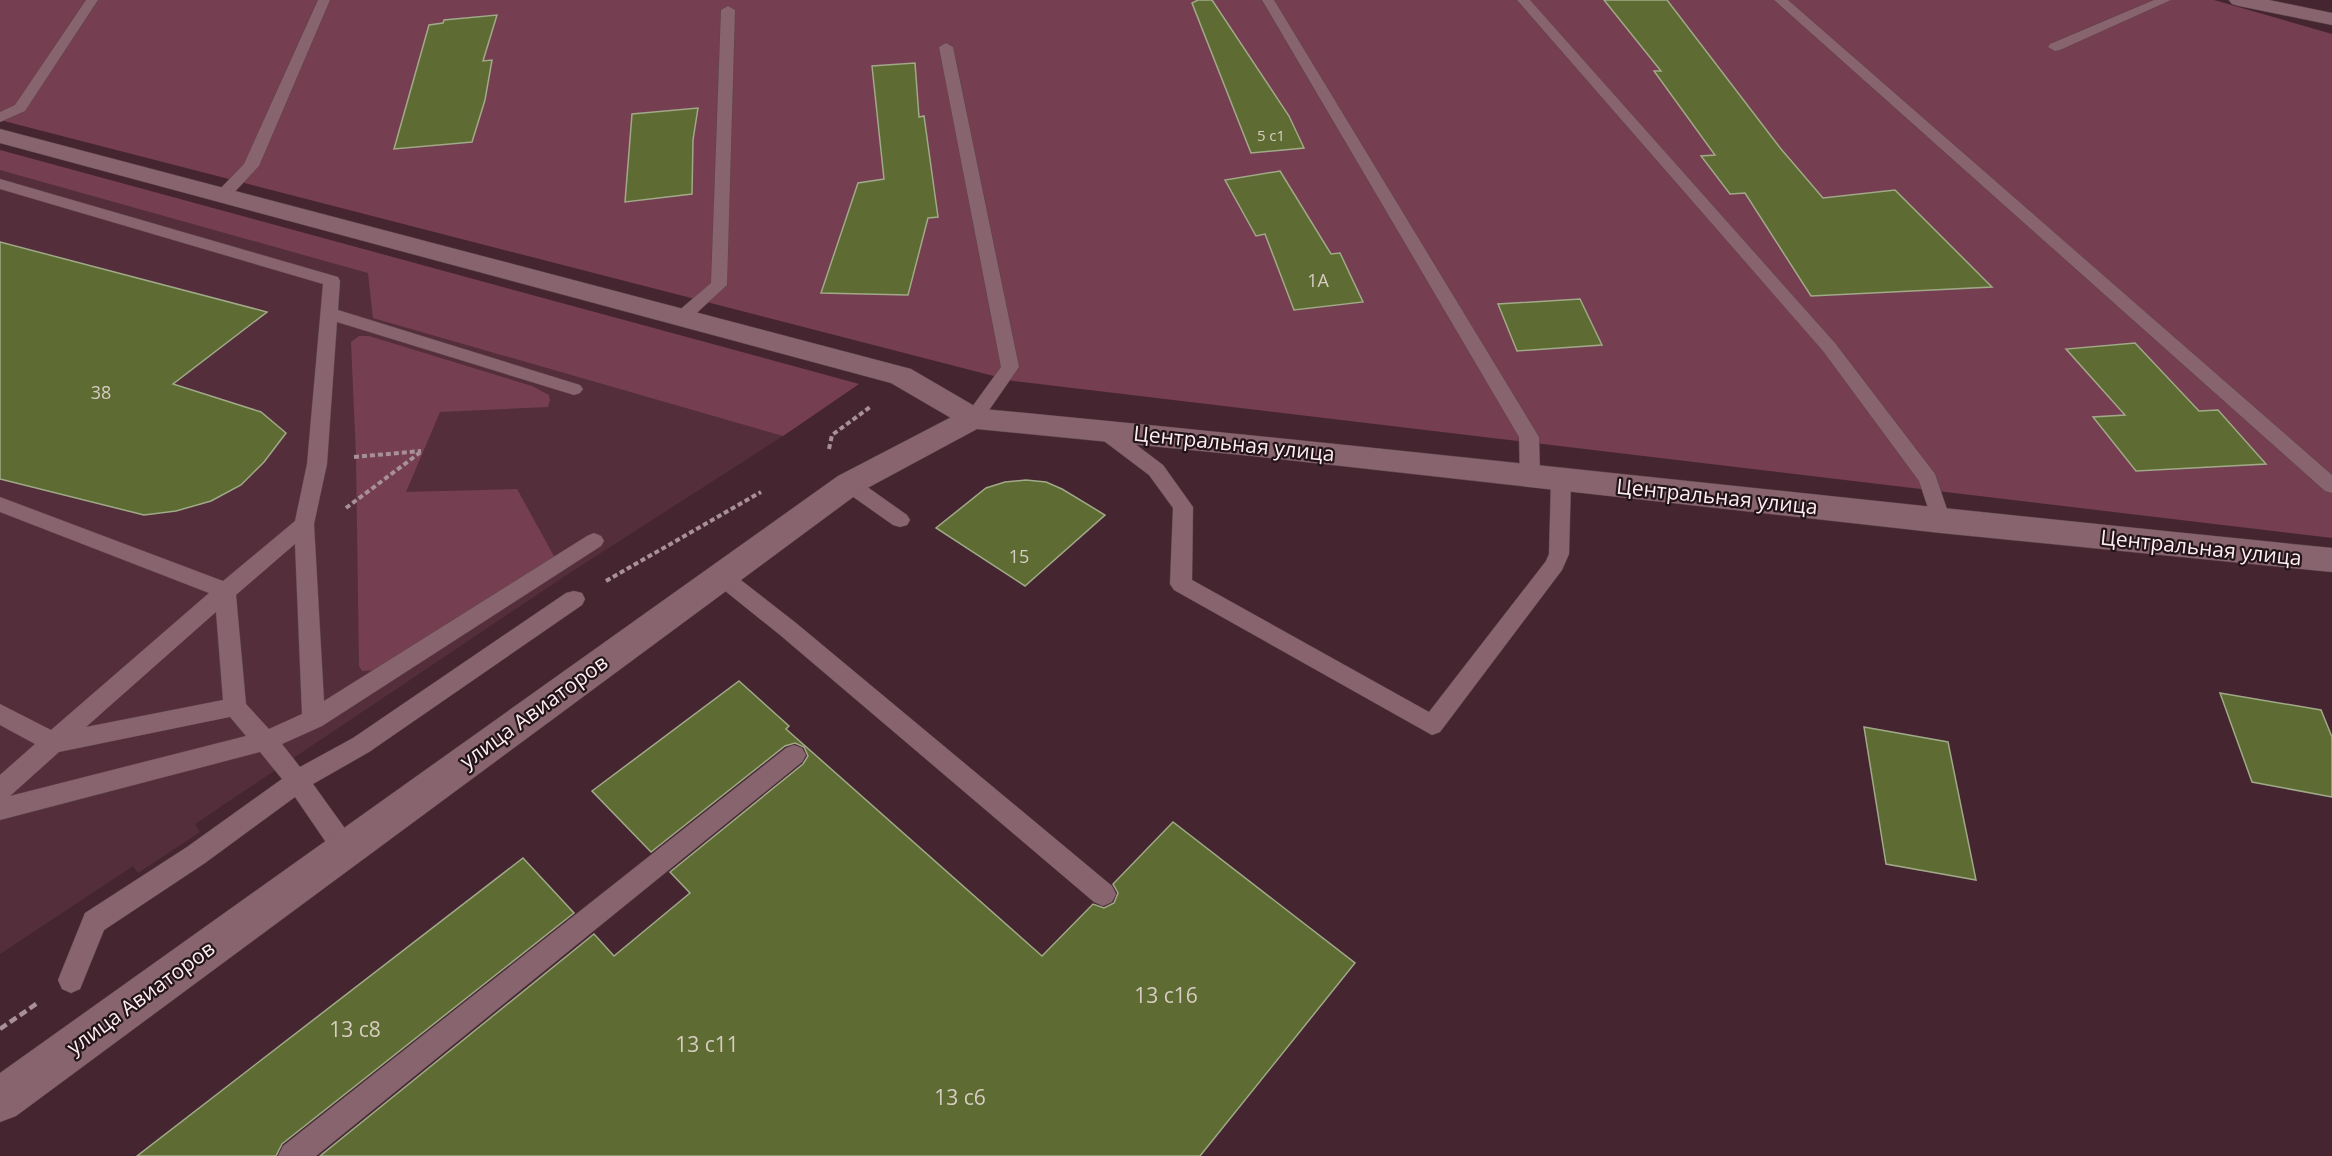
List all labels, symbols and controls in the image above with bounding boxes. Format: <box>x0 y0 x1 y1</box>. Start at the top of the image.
house number: 5 с1 <box>1257 125 1285 145</box>
house number: 1А <box>1307 268 1329 292</box>
house number: 38 <box>91 380 111 404</box>
street label: Центральная улица <box>1132 419 1336 467</box>
street label: Центральная улица <box>1615 472 1819 520</box>
street label: Центральная улица <box>2099 523 2303 571</box>
house number: 15 <box>1009 544 1029 568</box>
street label: улица Авиаторов <box>454 648 613 774</box>
street label: улица Авиаторов <box>61 934 220 1060</box>
house number: 13 c16 <box>1134 981 1198 1009</box>
house number: 13 c8 <box>329 1015 381 1043</box>
house number: 13 c11 <box>675 1030 739 1058</box>
house number: 13 c6 <box>934 1083 986 1111</box>

